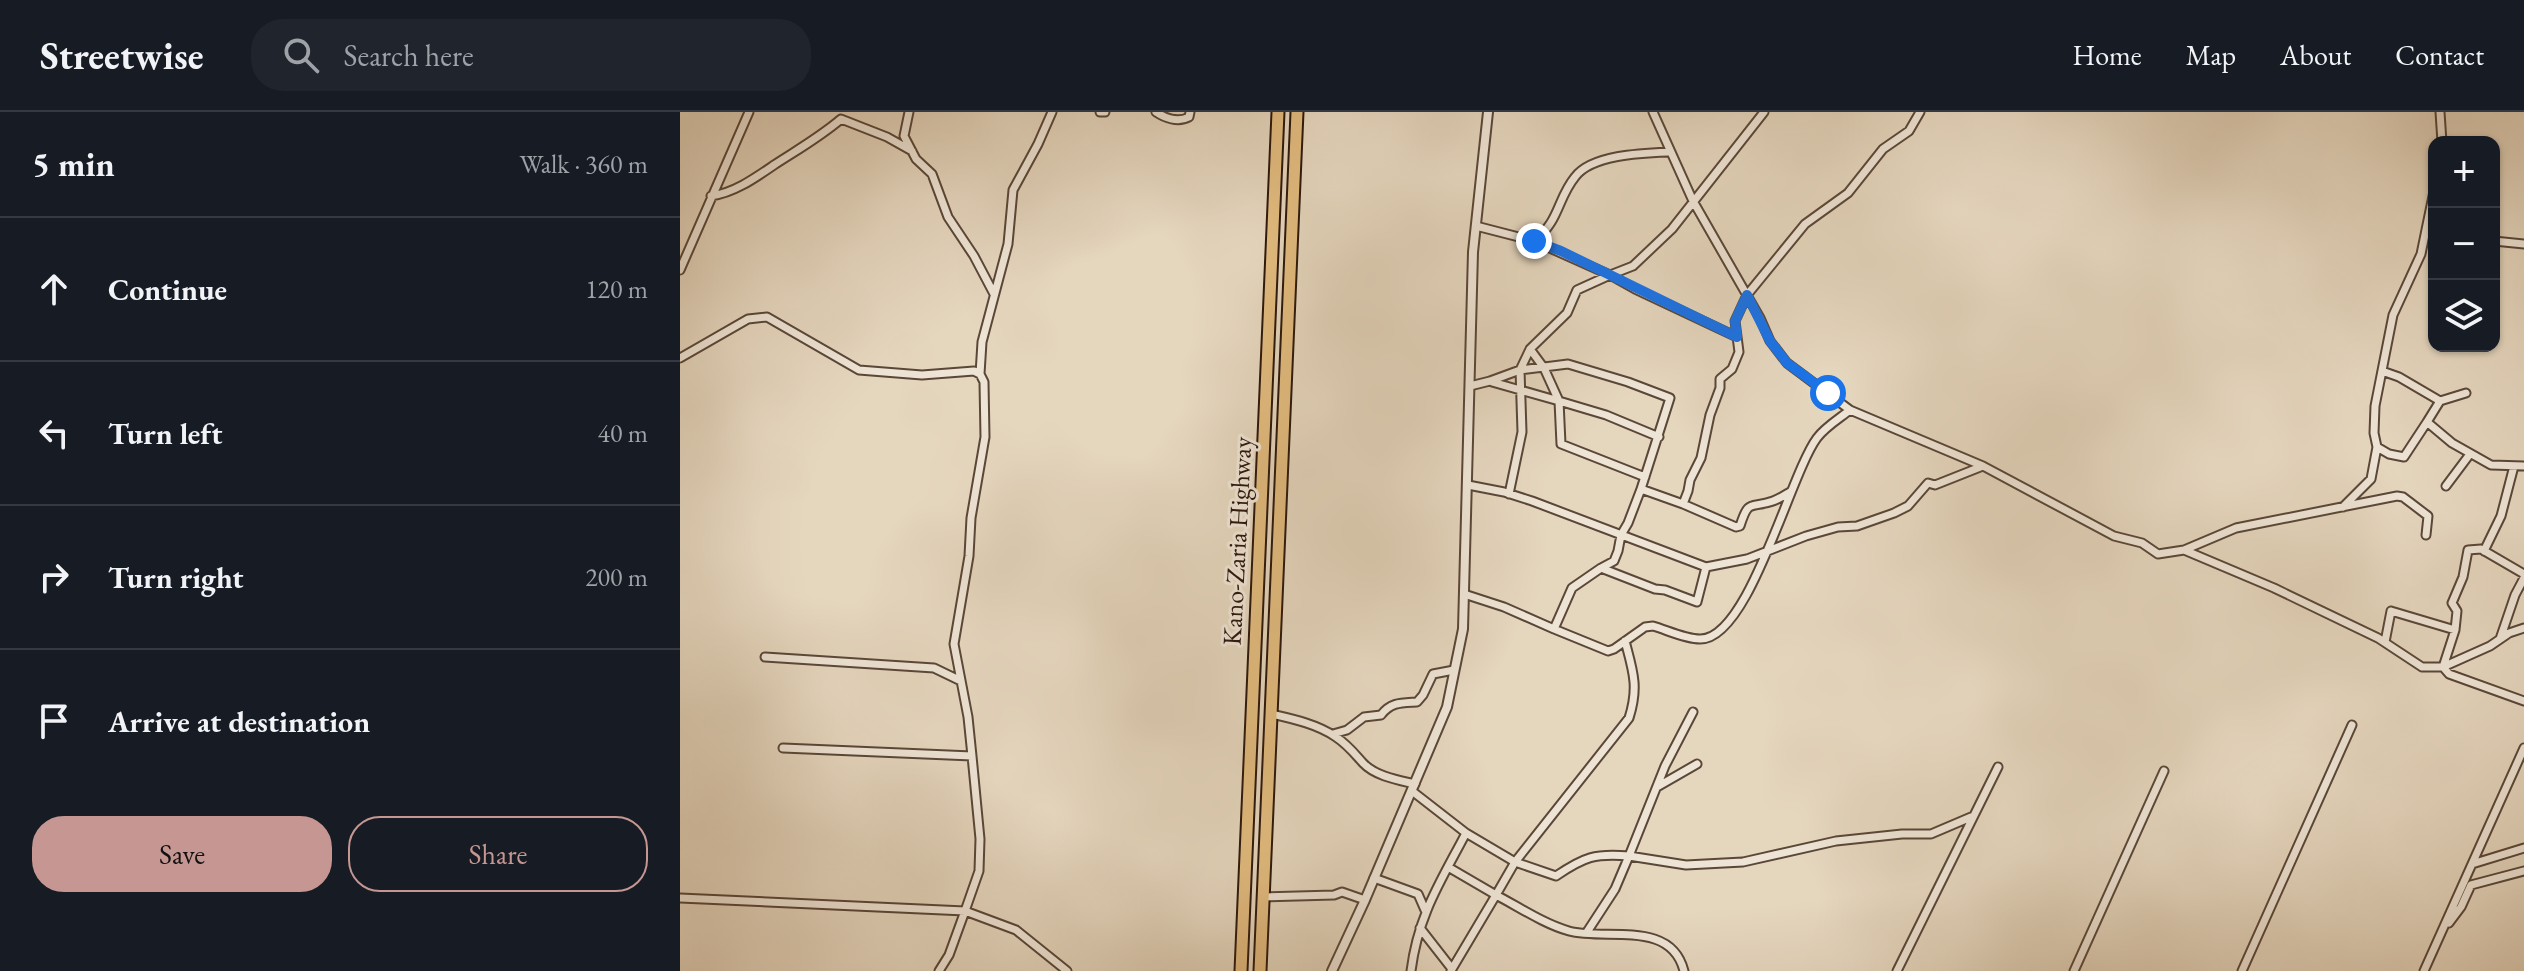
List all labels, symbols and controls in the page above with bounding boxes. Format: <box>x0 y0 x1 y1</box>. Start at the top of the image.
search box <box>251 19 811 91</box>
text: Streetwise <box>40 31 203 80</box>
icon: search <box>279 33 323 77</box>
text: Search here <box>343 36 474 75</box>
text: Home <box>2072 37 2142 73</box>
text: Map <box>2186 37 2236 73</box>
text: About <box>2280 37 2351 73</box>
text: Contact <box>2395 37 2484 73</box>
map controls <box>2428 136 2500 352</box>
button: + <box>2428 136 2500 208</box>
text: 5 min <box>32 142 115 186</box>
text: Walk · 360 m <box>520 147 648 181</box>
button: − <box>2428 208 2500 280</box>
route end <box>1516 223 1552 259</box>
icon: ahead <box>32 267 76 311</box>
text: Continue <box>108 270 227 309</box>
text: 120 m <box>585 272 648 306</box>
button: layers <box>2428 280 2500 352</box>
route start <box>1810 375 1846 411</box>
icon: left <box>32 411 76 455</box>
text: Turn left <box>108 414 222 453</box>
text: 40 m <box>598 416 648 450</box>
street label: Kano-Zaria Highway <box>1215 435 1259 646</box>
icon: right <box>32 555 76 599</box>
text: Turn right <box>108 558 244 597</box>
text: 200 m <box>585 560 648 594</box>
icon: arrive <box>32 699 76 743</box>
text: Arrive at destination <box>108 702 370 741</box>
button: Save <box>32 816 332 892</box>
button: Share <box>348 816 648 892</box>

